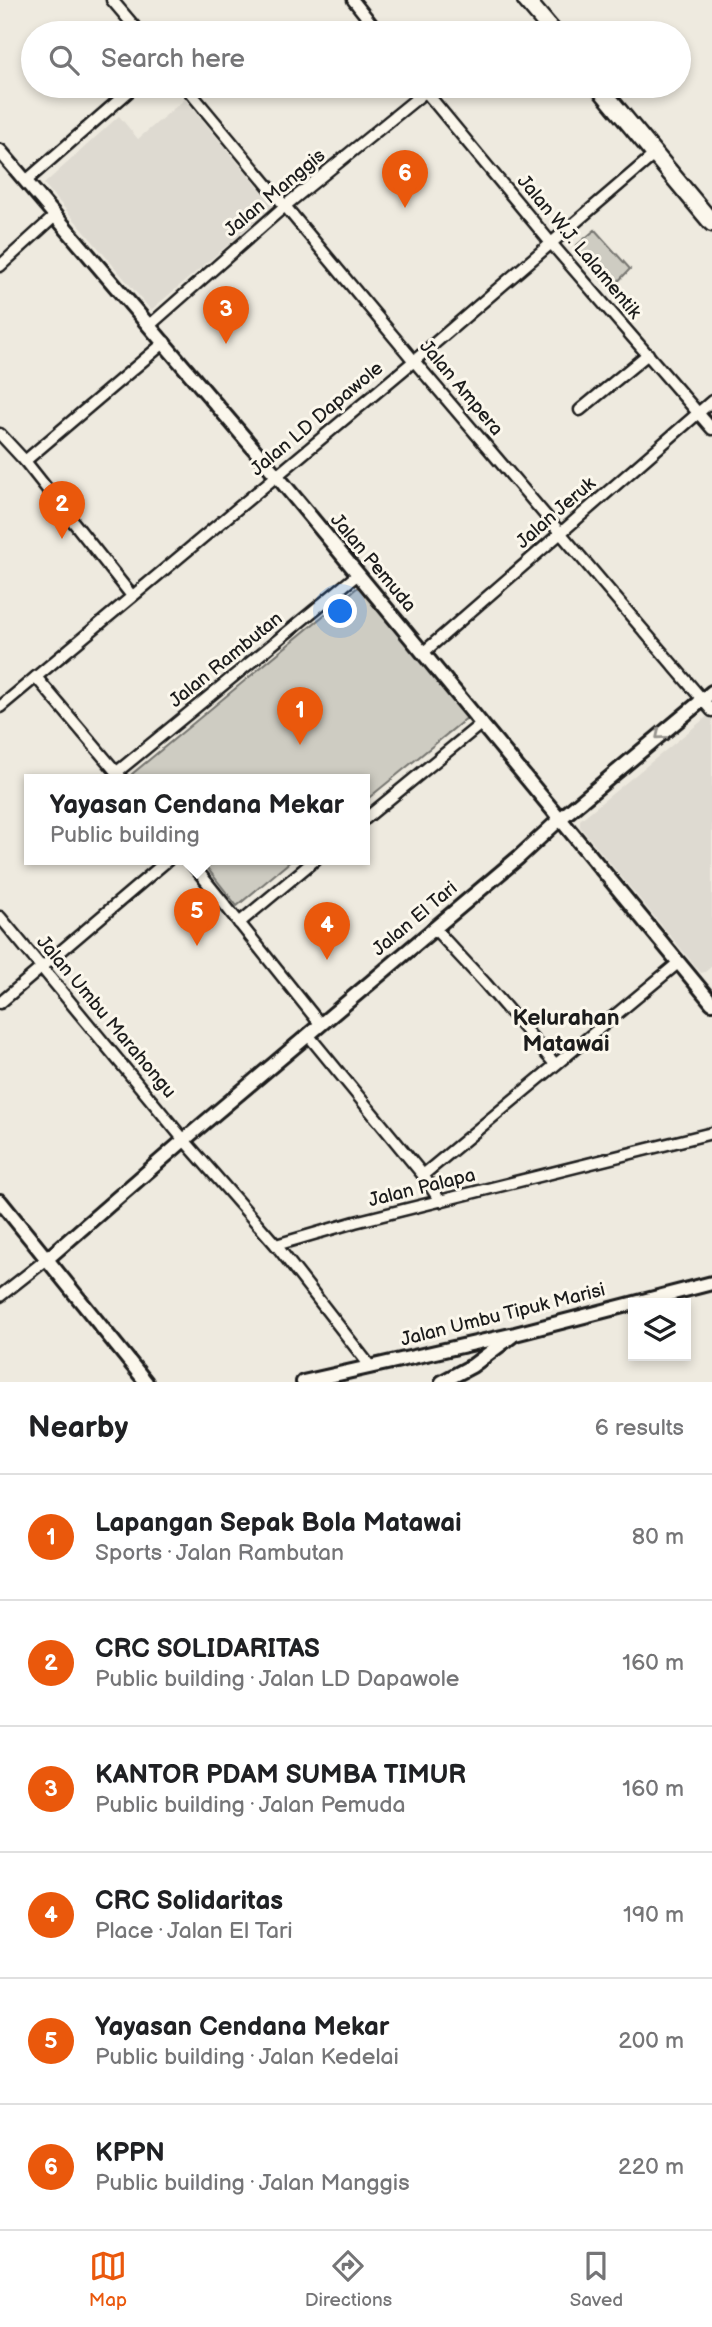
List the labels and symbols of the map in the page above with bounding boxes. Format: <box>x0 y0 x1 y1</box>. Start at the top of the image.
street label: Jalan Manggis <box>220 144 330 242</box>
pin: 6 <box>382 150 428 208</box>
street label: Jalan W.J. Lalamentik <box>512 170 646 324</box>
pin: 3 <box>203 286 249 344</box>
street label: Jalan Ampera <box>414 335 508 441</box>
street label: Jalan LD Dapawole <box>246 357 388 481</box>
street label: Jalan Jeruk <box>512 472 601 554</box>
pin: 2 <box>39 481 85 539</box>
street label: Jalan Pemuda <box>325 509 421 617</box>
your location <box>323 594 357 628</box>
street label: Jalan Rambutan <box>165 607 287 713</box>
pin: 1 <box>277 687 323 745</box>
one-way arrow <box>655 727 667 740</box>
street label: Jalan El Tari <box>368 877 462 961</box>
pin: 5 <box>174 888 220 946</box>
pin: 4 <box>304 902 350 960</box>
street label: Jalan Umbu Marahongu <box>31 931 181 1103</box>
district label: Kelurahan Matawai <box>513 1004 620 1058</box>
street label: Jalan Palapa <box>366 1164 478 1212</box>
street label: Jalan Umbu Tipuk Marisi <box>398 1278 608 1352</box>

